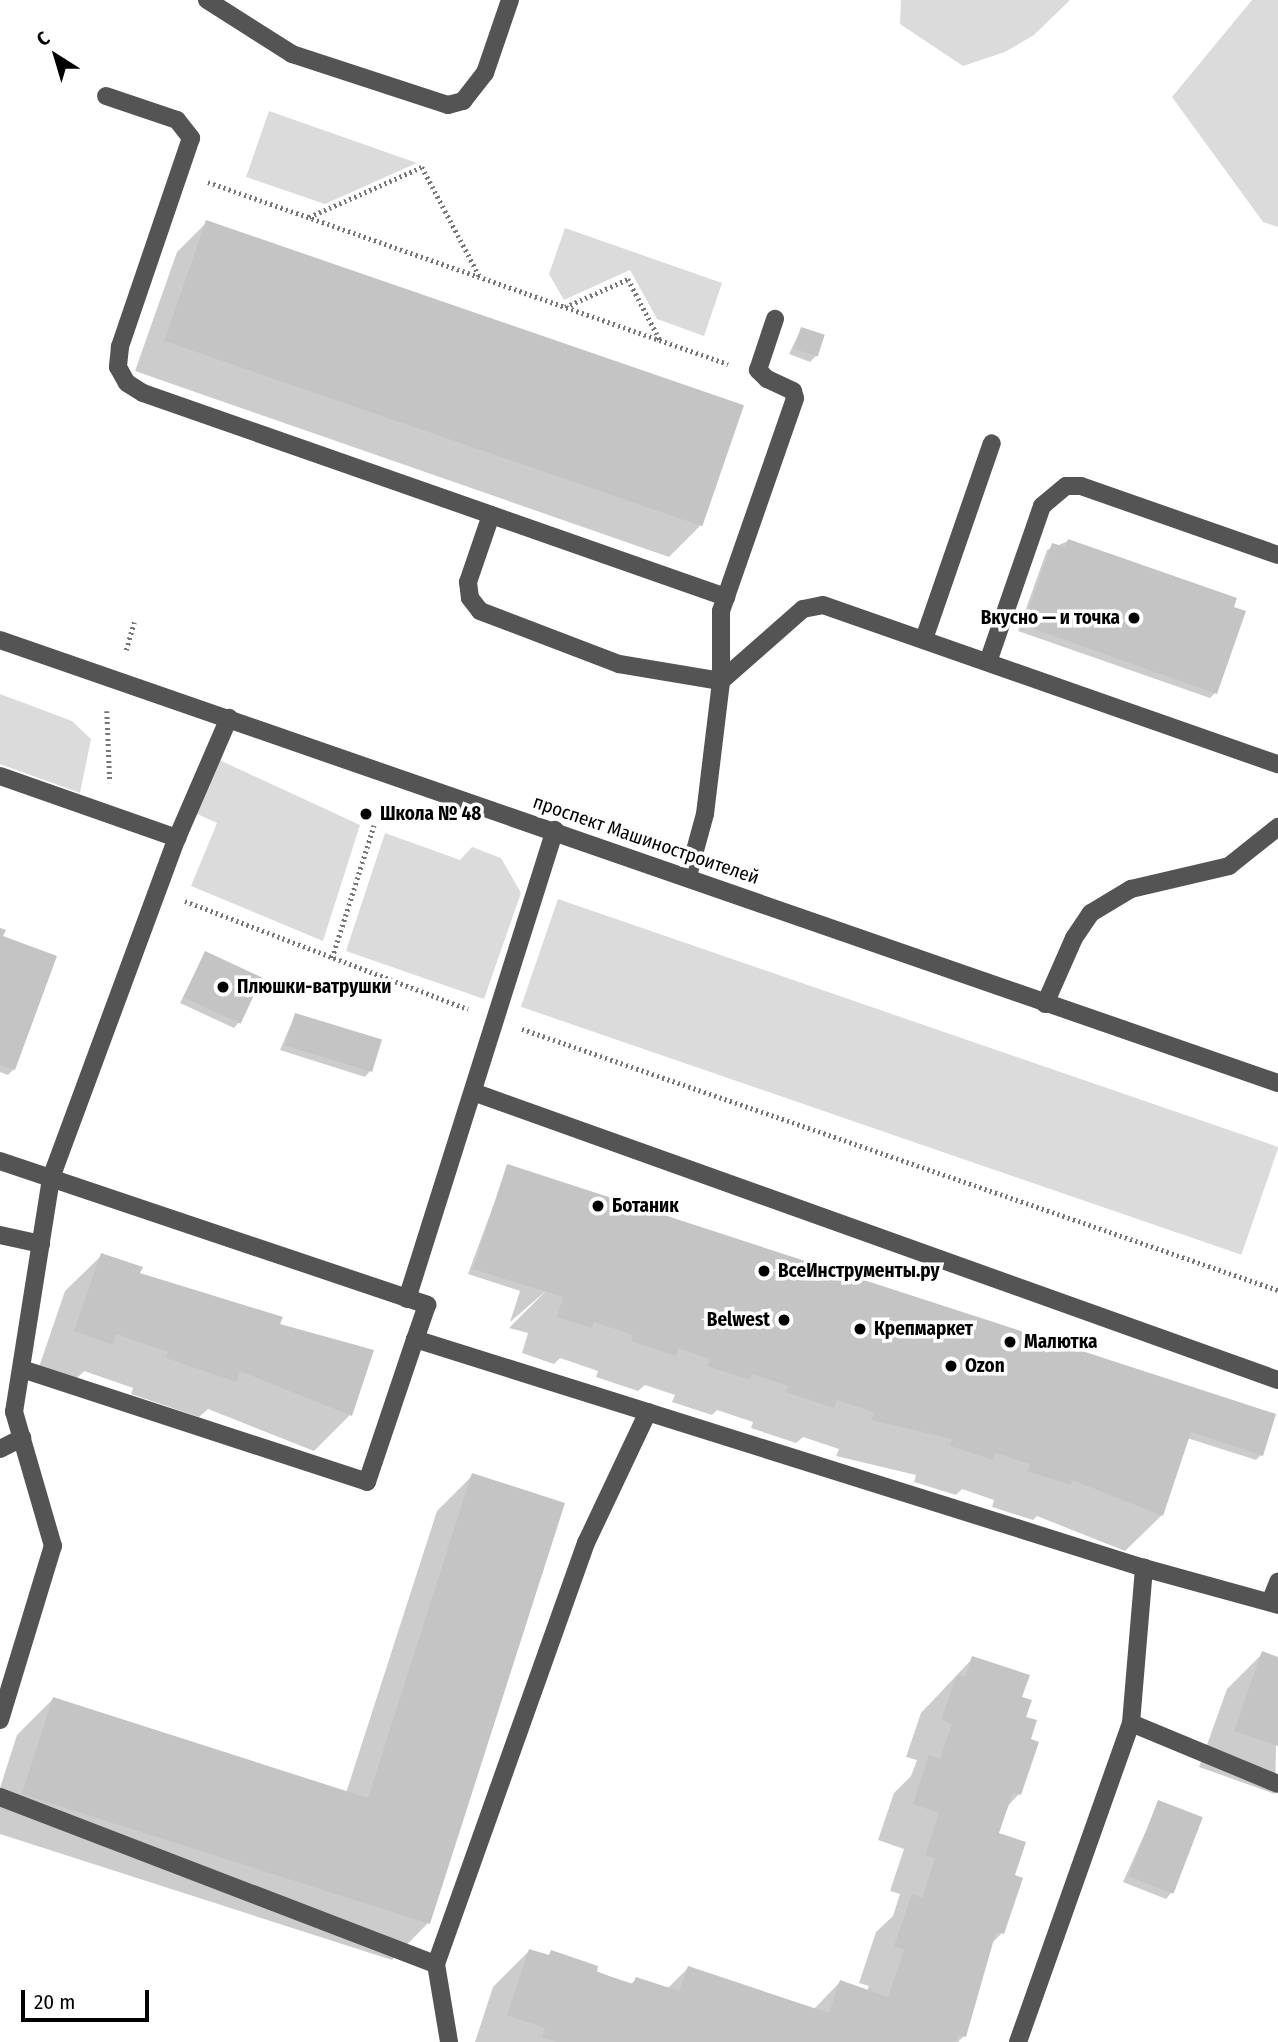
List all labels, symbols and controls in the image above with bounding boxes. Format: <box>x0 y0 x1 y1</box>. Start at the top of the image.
north arrow <box>21 21 91 91</box>
text: С <box>32 27 54 51</box>
place label: Вкусно — и точка <box>981 607 1120 629</box>
marker: Вкусно — и точка <box>1126 610 1142 626</box>
street label: проспект Машиностроителей <box>530 791 762 889</box>
place label: Школа № 48 <box>380 803 481 825</box>
marker: Школа № 48 <box>358 806 374 822</box>
place label: Плюшки-ватрушки <box>237 976 391 998</box>
marker: Плюшки-ватрушки <box>215 979 231 995</box>
place label: Ботаник <box>612 1195 679 1217</box>
marker: Ботаник <box>590 1198 606 1214</box>
place label: ВсеИнструменты.ру <box>778 1260 939 1282</box>
marker: ВсеИнструменты.ру <box>756 1263 772 1279</box>
place label: Belwest <box>707 1309 770 1331</box>
marker: Belwest <box>776 1312 792 1328</box>
place label: Крепмаркет <box>874 1318 973 1340</box>
marker: Крепмаркет <box>852 1321 868 1337</box>
place label: Малютка <box>1024 1331 1097 1353</box>
marker: Малютка <box>1002 1334 1018 1350</box>
place label: Ozon <box>965 1355 1005 1377</box>
marker: Ozon <box>943 1358 959 1374</box>
scale bar <box>24 1976 152 2020</box>
text: 20 m <box>34 1989 75 2015</box>

